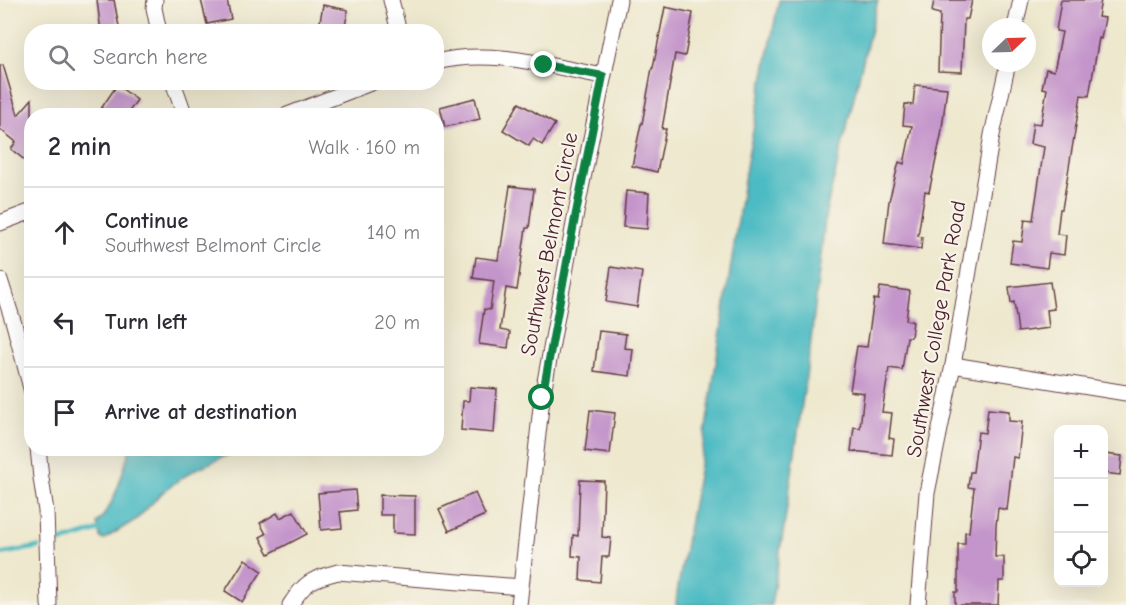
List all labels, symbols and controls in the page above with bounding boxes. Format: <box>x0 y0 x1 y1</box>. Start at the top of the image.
north arrow <box>982 18 1036 72</box>
search box <box>24 24 444 90</box>
icon: search <box>45 41 78 74</box>
text: Search here <box>93 44 208 70</box>
route end <box>530 51 556 77</box>
street label: Southwest Belmont Circle <box>516 130 582 358</box>
text: 2 min <box>48 132 111 162</box>
text: Walk · 160 m <box>309 136 420 159</box>
street label: Southwest College Park Road <box>902 199 970 459</box>
text: Continue <box>105 208 188 234</box>
icon: ahead <box>48 216 81 249</box>
text: 140 m <box>367 221 420 244</box>
text: Southwest Belmont Circle <box>105 234 321 257</box>
icon: left <box>48 306 81 339</box>
text: Turn left <box>105 309 187 335</box>
text: 20 m <box>374 311 420 334</box>
route start <box>528 384 554 410</box>
icon: arrive <box>48 396 81 429</box>
text: Arrive at destination <box>105 399 297 425</box>
map controls <box>1054 425 1108 587</box>
button: + <box>1054 425 1108 479</box>
button: − <box>1054 479 1108 533</box>
button: locate <box>1054 533 1108 587</box>

